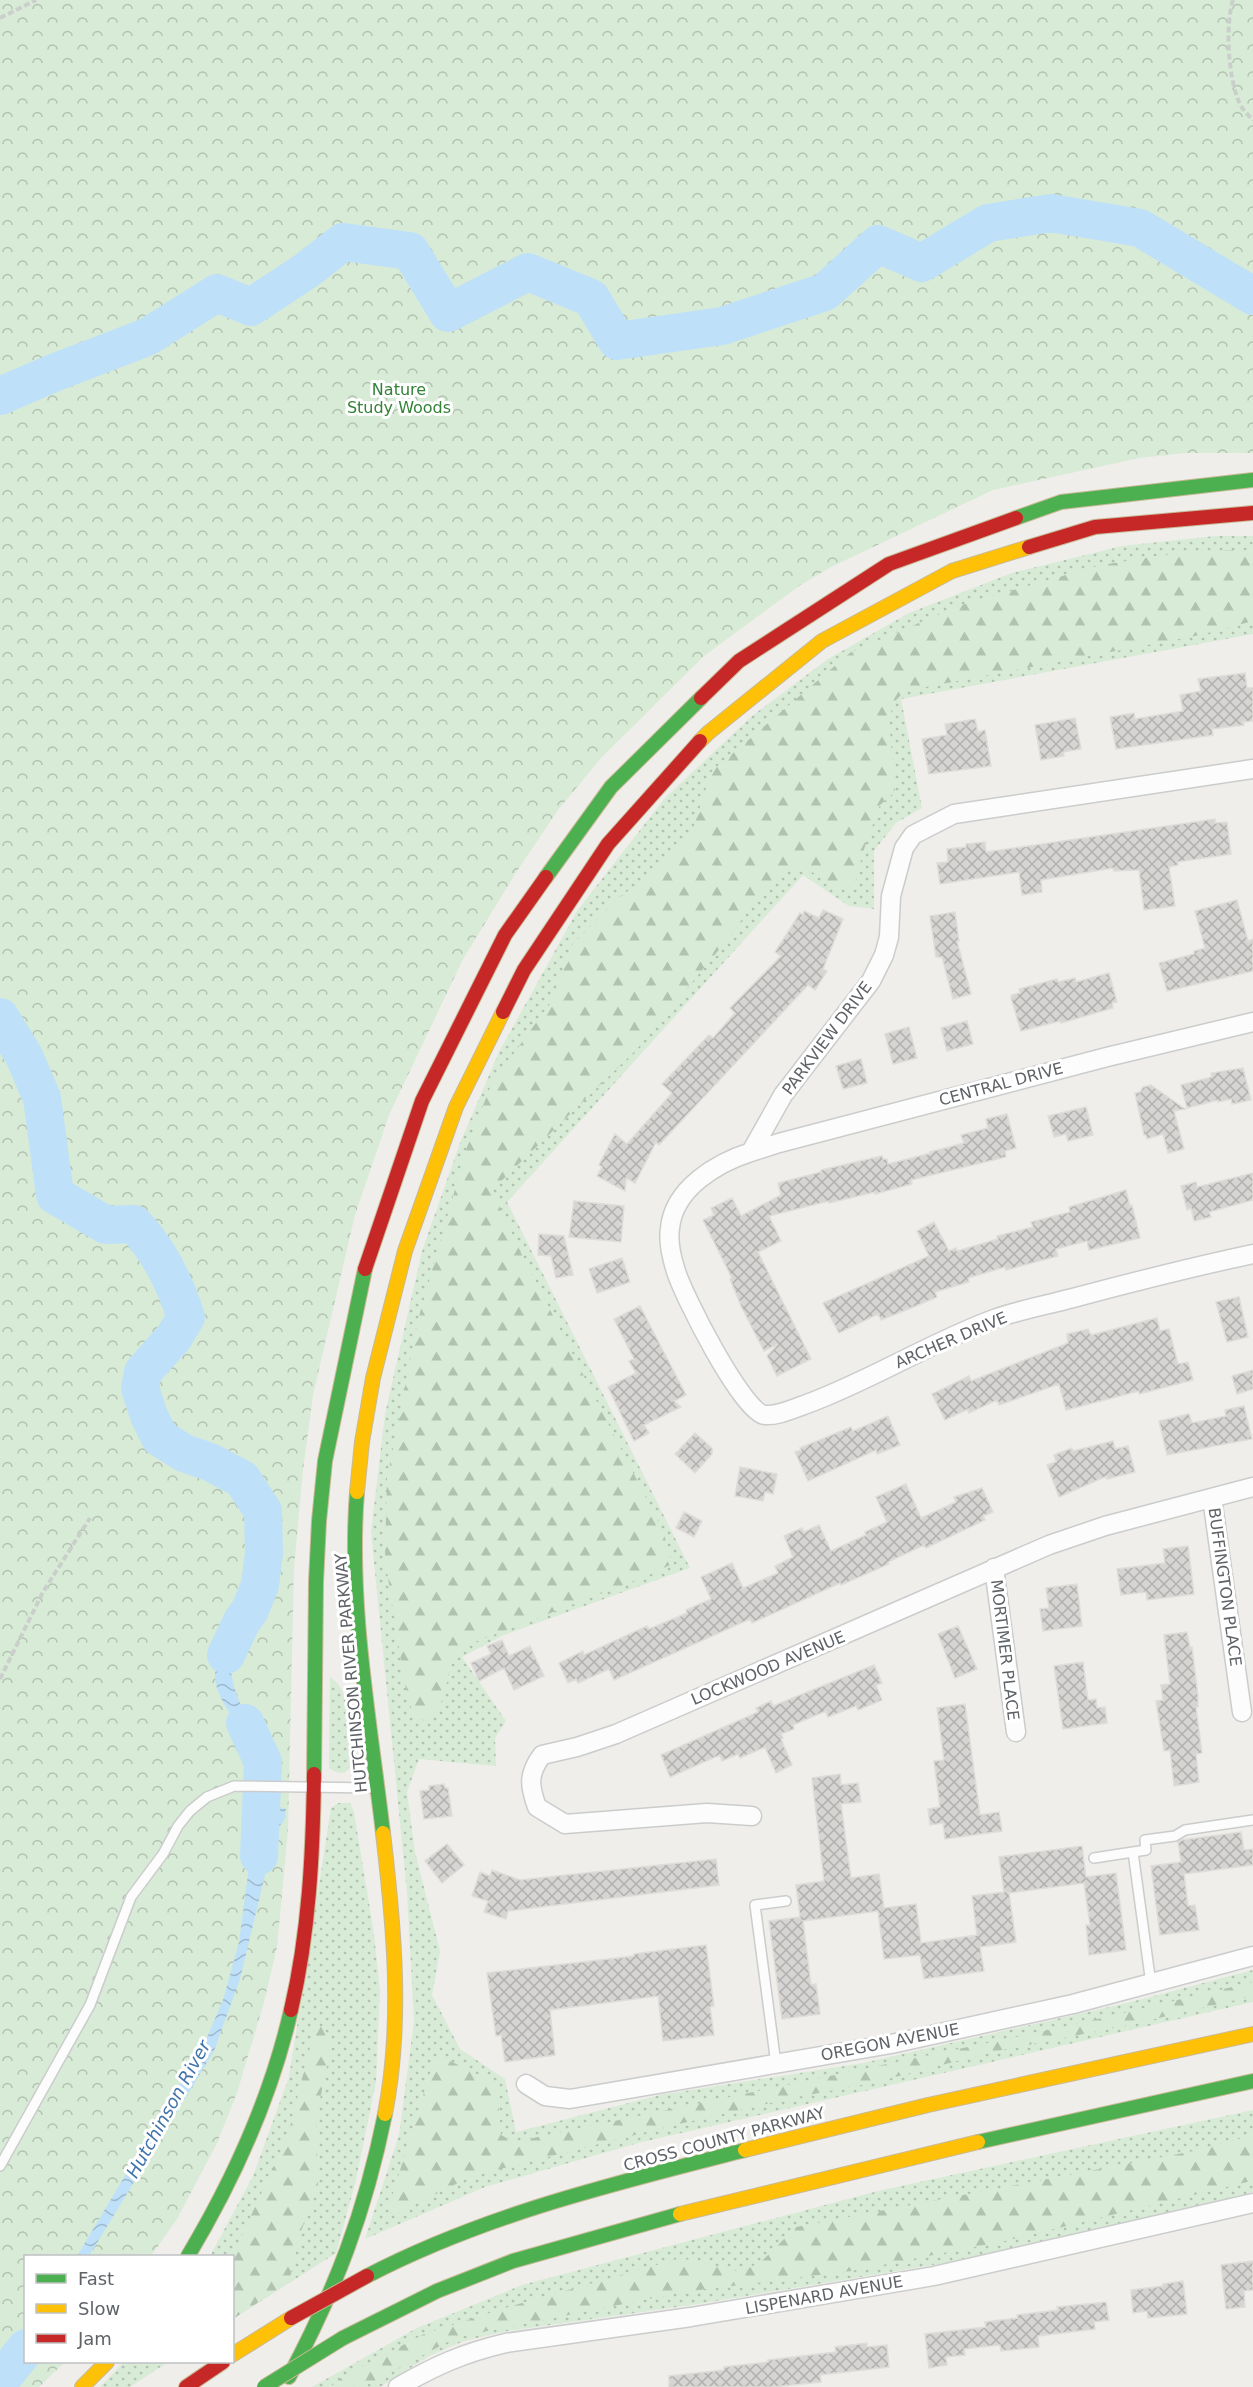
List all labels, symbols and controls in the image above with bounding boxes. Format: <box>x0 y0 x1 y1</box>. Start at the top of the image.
park label: Nature Study Woods <box>347 380 451 417</box>
street label: PARKVIEW DRIVE <box>778 978 876 1098</box>
street label: CENTRAL DRIVE <box>937 1058 1065 1110</box>
street label: ARCHER DRIVE <box>892 1308 1010 1372</box>
street label: BUFFINGTON PLACE <box>1204 1507 1246 1667</box>
street label: HUTCHINSON RIVER PARKWAY <box>331 1552 371 1794</box>
street label: MORTIMER PLACE <box>987 1578 1023 1722</box>
street label: LOCKWOOD AVENUE <box>688 1627 848 1709</box>
street label: OREGON AVENUE <box>819 2019 961 2065</box>
water label: Hutchinson River <box>122 2035 215 2181</box>
street label: CROSS COUNTY PARKWAY <box>621 2103 827 2175</box>
legend <box>24 2255 234 2363</box>
text: Fast <box>78 2268 114 2289</box>
street label: LISPENARD AVENUE <box>744 2272 904 2318</box>
text: Slow <box>78 2298 120 2319</box>
text: Jam <box>77 2328 112 2349</box>

